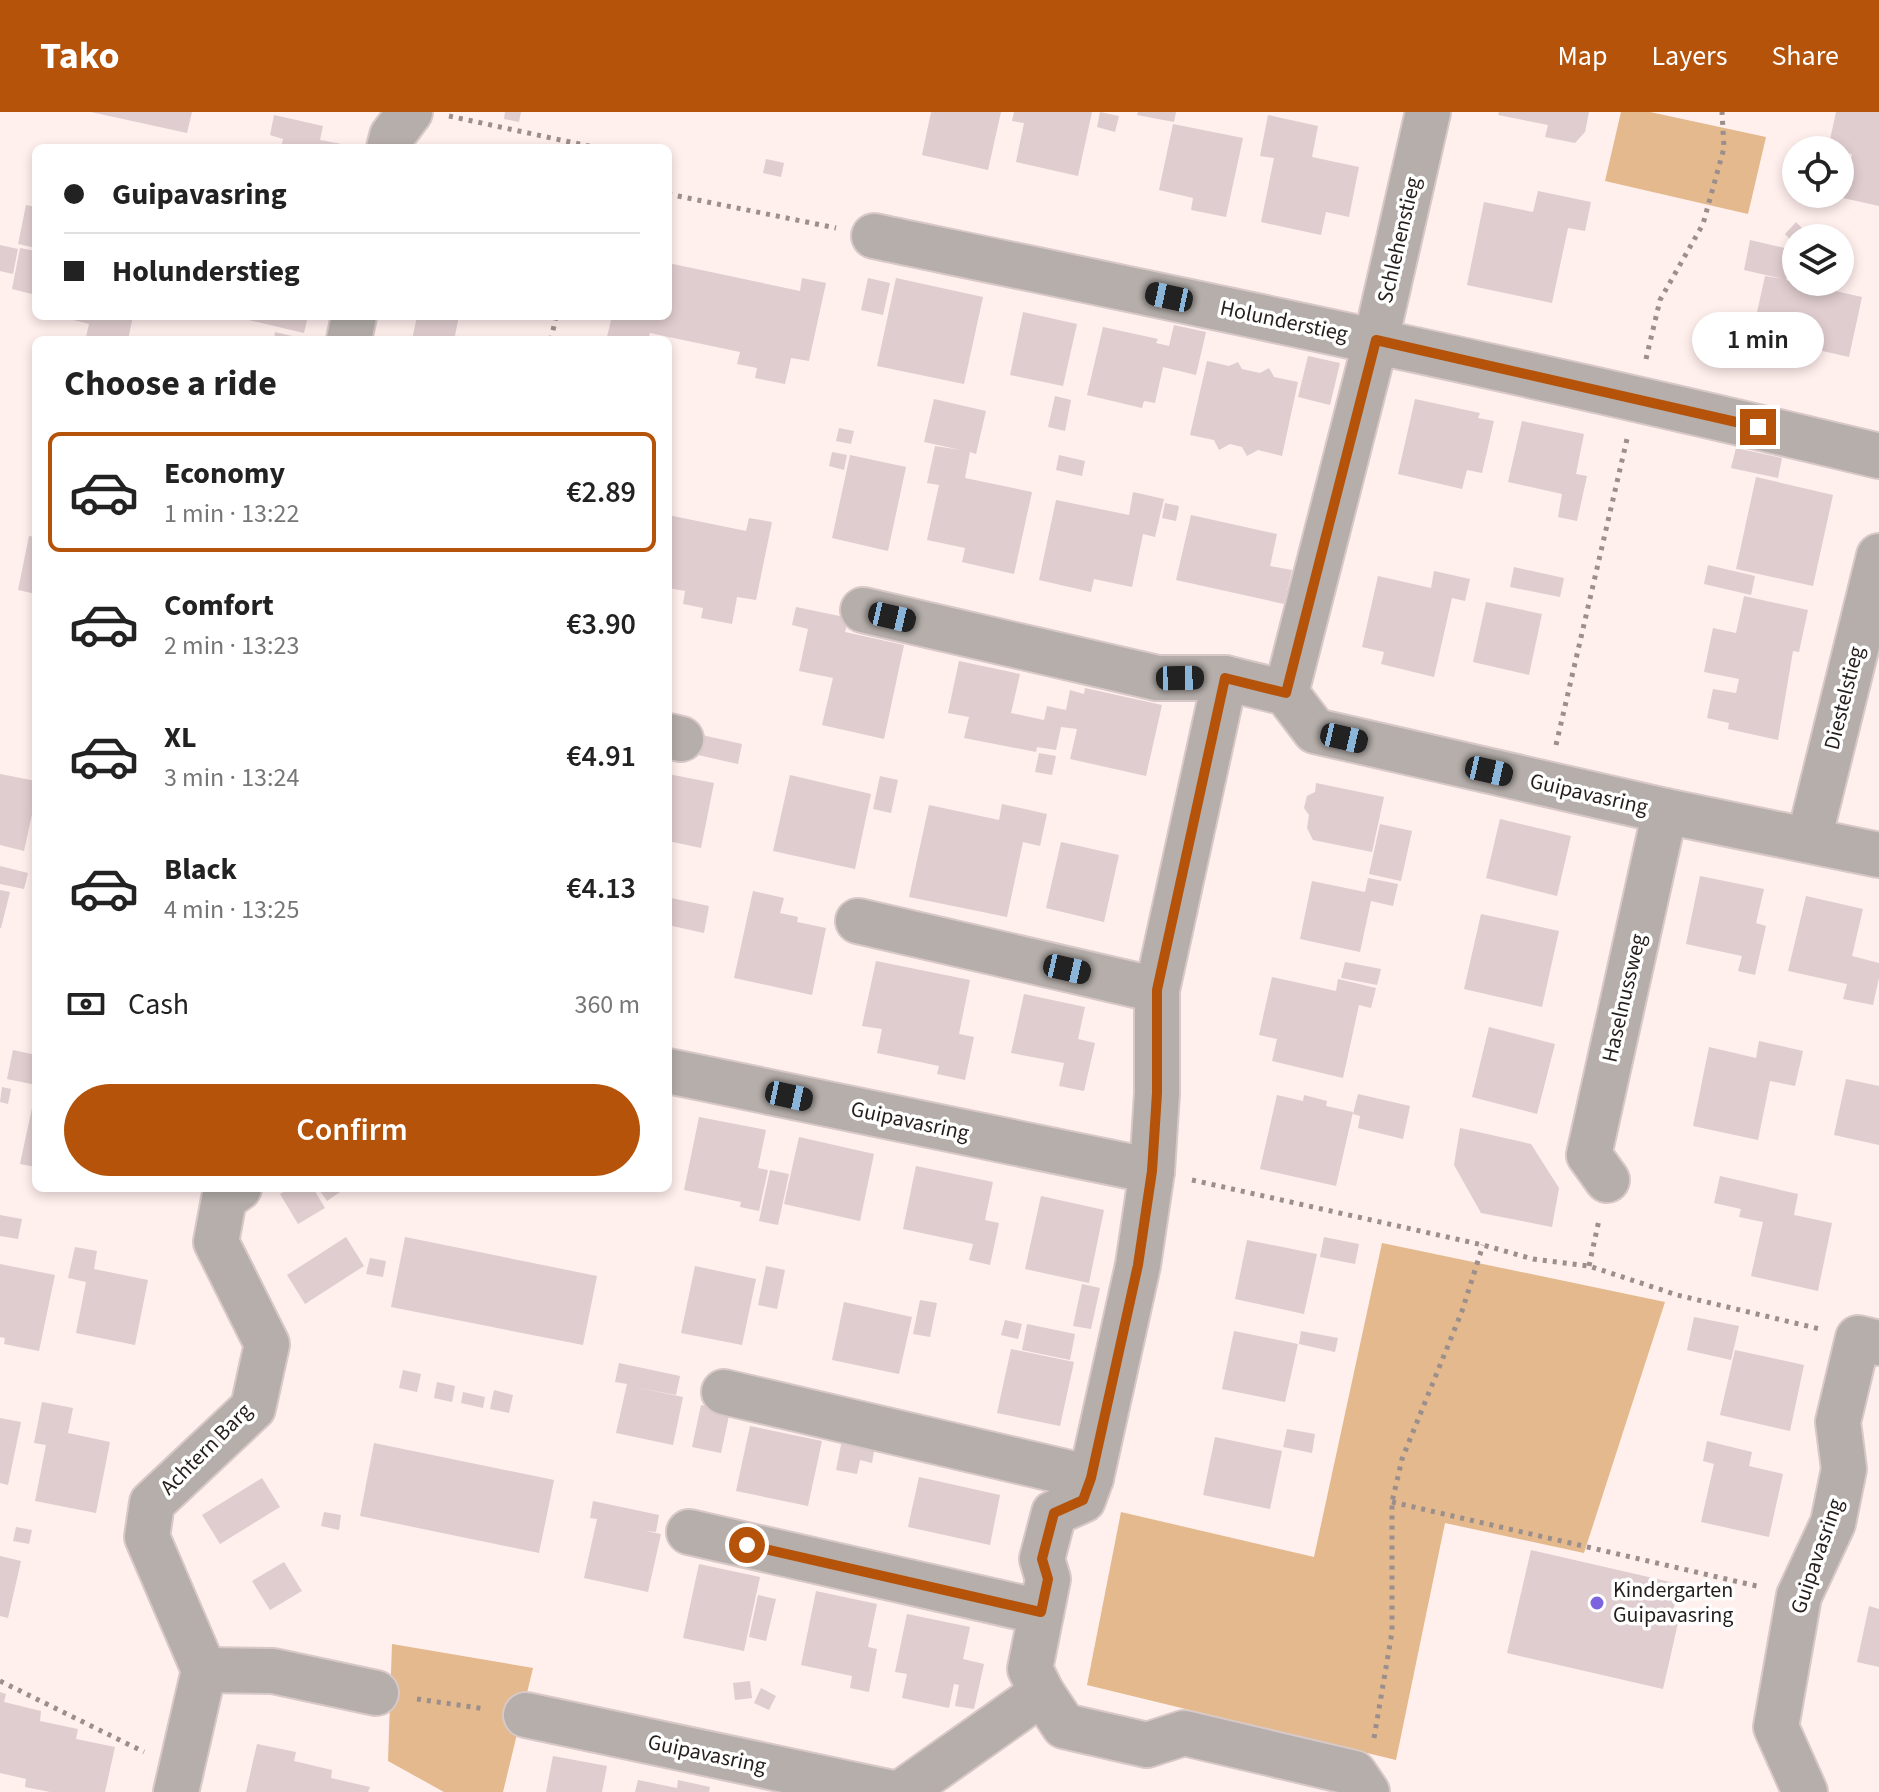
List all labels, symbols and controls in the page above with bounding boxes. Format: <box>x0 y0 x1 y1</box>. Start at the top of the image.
text: Tako <box>40 29 120 83</box>
text: Map <box>1557 36 1607 76</box>
text: Layers <box>1651 36 1727 76</box>
text: Share <box>1771 36 1839 76</box>
map controls <box>1782 136 1854 296</box>
button: locate <box>1782 136 1854 208</box>
text: Guipavasring <box>112 173 287 216</box>
street label: Schlehenstieg <box>1369 174 1429 306</box>
button: layers <box>1782 224 1854 296</box>
text: Holunderstieg <box>112 250 300 293</box>
car <box>1143 280 1195 314</box>
street label: Holunderstieg <box>1217 292 1351 350</box>
callout: 1 min <box>1692 311 1824 367</box>
text: 1 min <box>1727 321 1789 358</box>
text: Choose a ride <box>64 358 277 409</box>
route end <box>1740 409 1776 445</box>
text: Economy <box>164 452 285 495</box>
icon: car <box>68 456 140 528</box>
text: €2.89 <box>566 471 636 514</box>
text: 1 min · 13:22 <box>164 495 299 532</box>
text: Comfort <box>164 584 274 627</box>
icon: car <box>68 588 140 660</box>
car <box>866 600 918 634</box>
text: €3.90 <box>566 603 636 646</box>
text: 2 min · 13:23 <box>164 627 299 664</box>
street label: Diestelstieg <box>1816 643 1872 753</box>
car <box>1156 666 1204 690</box>
text: XL <box>164 716 197 759</box>
icon: car <box>68 720 140 792</box>
car <box>1318 721 1370 755</box>
text: €4.91 <box>566 735 636 778</box>
car <box>1463 754 1515 788</box>
text: 3 min · 13:24 <box>164 759 299 796</box>
street label: Guipavasring <box>1527 765 1651 823</box>
text: Black <box>164 848 237 891</box>
icon: car <box>68 852 140 924</box>
text: €4.13 <box>566 867 636 910</box>
text: 4 min · 13:25 <box>164 891 299 928</box>
street label: Haselnussweg <box>1594 931 1654 1065</box>
car <box>1041 952 1093 986</box>
icon: cash <box>64 982 108 1026</box>
text: Cash <box>128 983 189 1026</box>
text: 360 m <box>574 986 640 1023</box>
car <box>763 1079 815 1113</box>
button: Confirm <box>64 1084 640 1176</box>
street label: Guipavasring <box>848 1093 972 1149</box>
street label: Achtern Barg <box>153 1396 259 1502</box>
street label: Guipavasring <box>1782 1494 1852 1618</box>
route start <box>729 1527 765 1563</box>
place label: Kindergarten Guipavasring <box>1613 1574 1733 1631</box>
marker: Kindergarten Guipavasring <box>1588 1594 1606 1612</box>
street label: Guipavasring <box>645 1726 769 1782</box>

